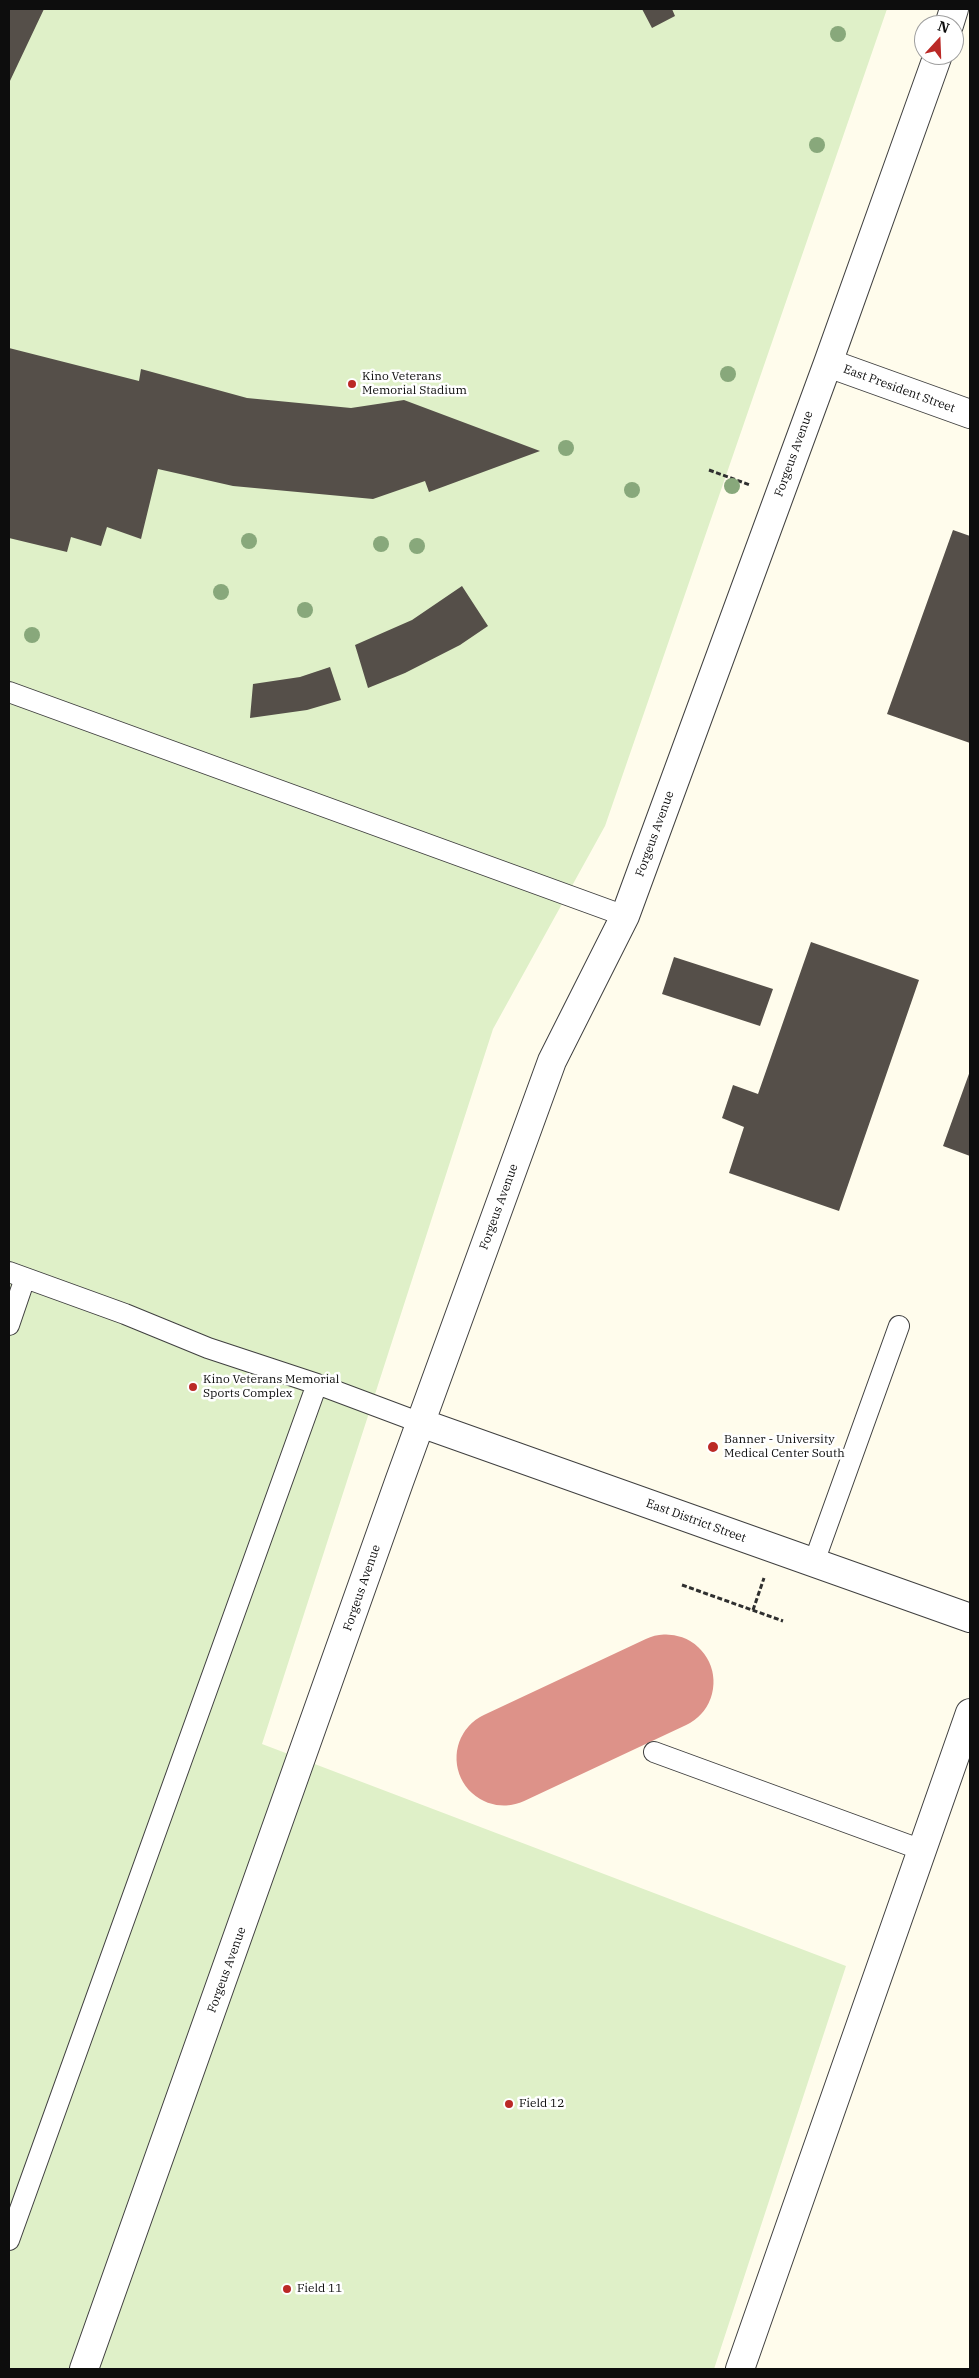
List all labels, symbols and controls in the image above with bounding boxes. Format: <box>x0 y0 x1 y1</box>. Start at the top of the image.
north arrow <box>914 15 964 65</box>
text: N <box>935 16 952 37</box>
street label: East President Street <box>841 362 957 416</box>
place label: Kino Veterans Memorial Stadium <box>362 370 467 398</box>
marker: Kino Veterans Memorial Stadium <box>346 378 358 390</box>
street label: Forgeus Avenue <box>772 409 816 499</box>
street label: Forgeus Avenue <box>633 789 677 879</box>
street label: Forgeus Avenue <box>477 1162 521 1252</box>
place label: Kino Veterans Memorial Sports Complex <box>203 1373 339 1401</box>
marker: Kino Veterans Memorial Sports Complex <box>187 1381 199 1393</box>
place label: Banner - University Medical Center South <box>724 1433 845 1461</box>
marker: Banner - University Medical Center South <box>706 1440 720 1454</box>
street label: East District Street <box>644 1496 748 1546</box>
street label: Forgeus Avenue <box>341 1543 383 1633</box>
street label: Forgeus Avenue <box>205 1925 249 2015</box>
place label: Field 12 <box>519 2097 565 2111</box>
marker: Field 12 <box>503 2098 515 2110</box>
place label: Field 11 <box>297 2282 343 2296</box>
marker: Field 11 <box>281 2283 293 2295</box>

